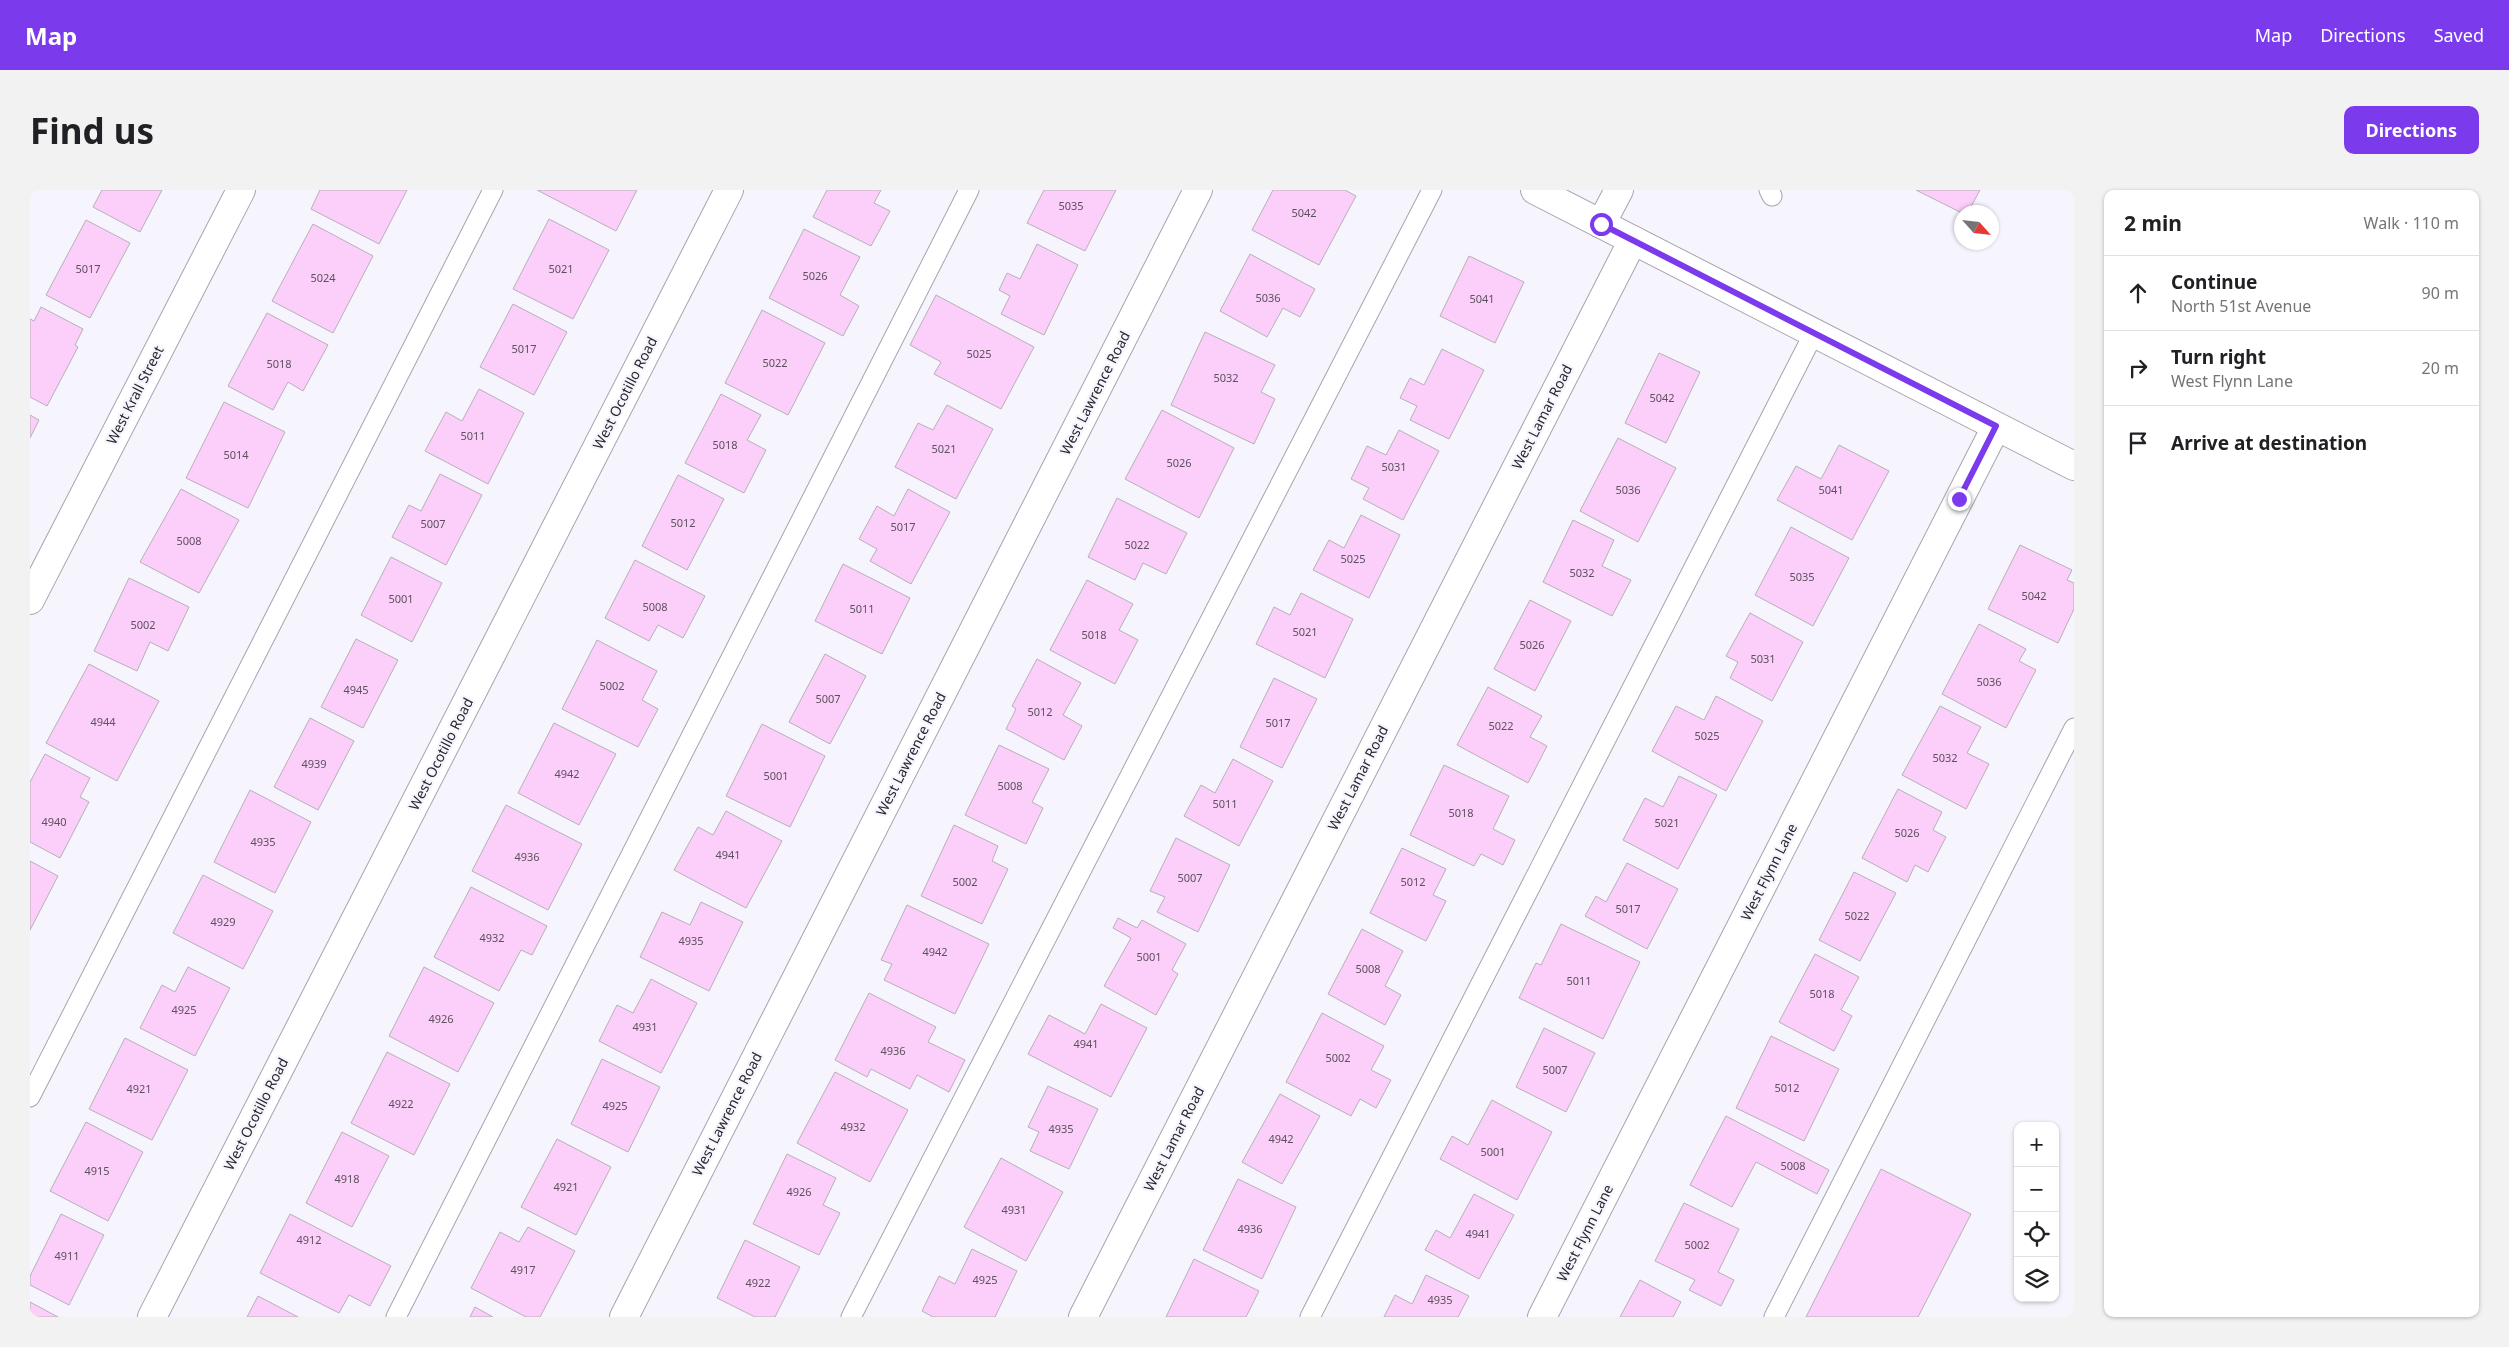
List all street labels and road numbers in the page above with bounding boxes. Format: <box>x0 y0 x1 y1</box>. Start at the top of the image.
street label: West Lawrence Road <box>1055 328 1134 458</box>
street label: West Ocotillo Road <box>588 333 661 452</box>
street label: West Krall Street <box>102 342 168 447</box>
street label: West Lamar Road <box>1507 361 1576 472</box>
street label: West Lawrence Road <box>871 689 950 819</box>
street label: West Ocotillo Road <box>404 694 477 813</box>
street label: West Lamar Road <box>1323 722 1392 833</box>
street label: West Flynn Lane <box>1736 820 1801 924</box>
street label: West Lawrence Road <box>687 1049 766 1179</box>
street label: West Ocotillo Road <box>219 1054 292 1173</box>
street label: West Lamar Road <box>1139 1083 1208 1194</box>
street label: West Flynn Lane <box>1552 1181 1617 1285</box>

